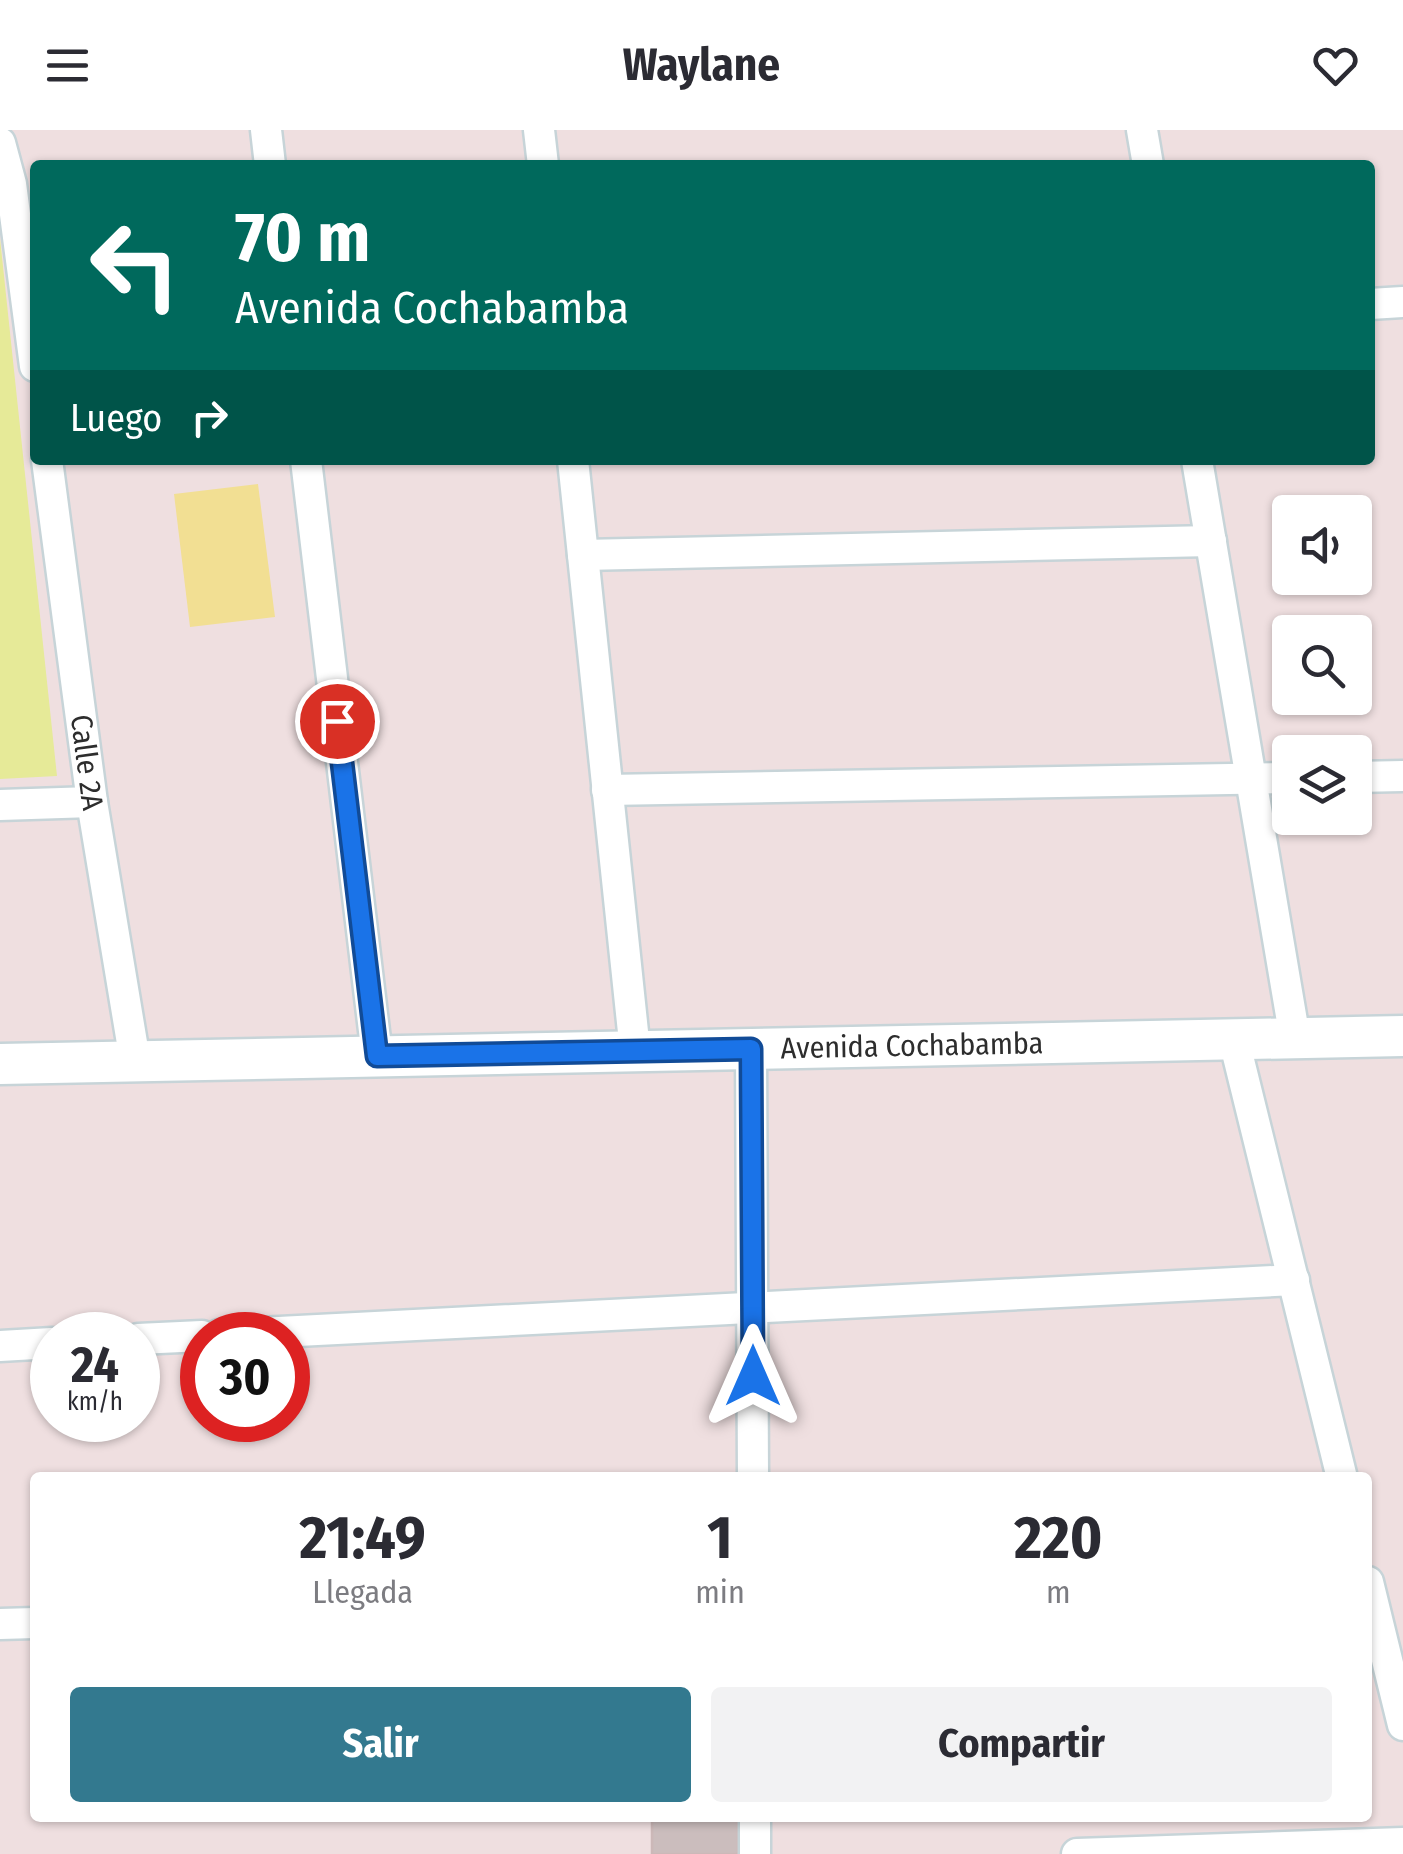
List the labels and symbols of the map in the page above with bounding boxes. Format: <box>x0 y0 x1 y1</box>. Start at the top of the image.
pin <box>295 679 380 764</box>
street label: Calle 2A <box>63 712 111 813</box>
street label: Avenida Cochabamba <box>780 1025 1044 1066</box>
speed limit sign: 30 <box>180 1312 310 1442</box>
position arrow <box>701 1324 805 1428</box>

